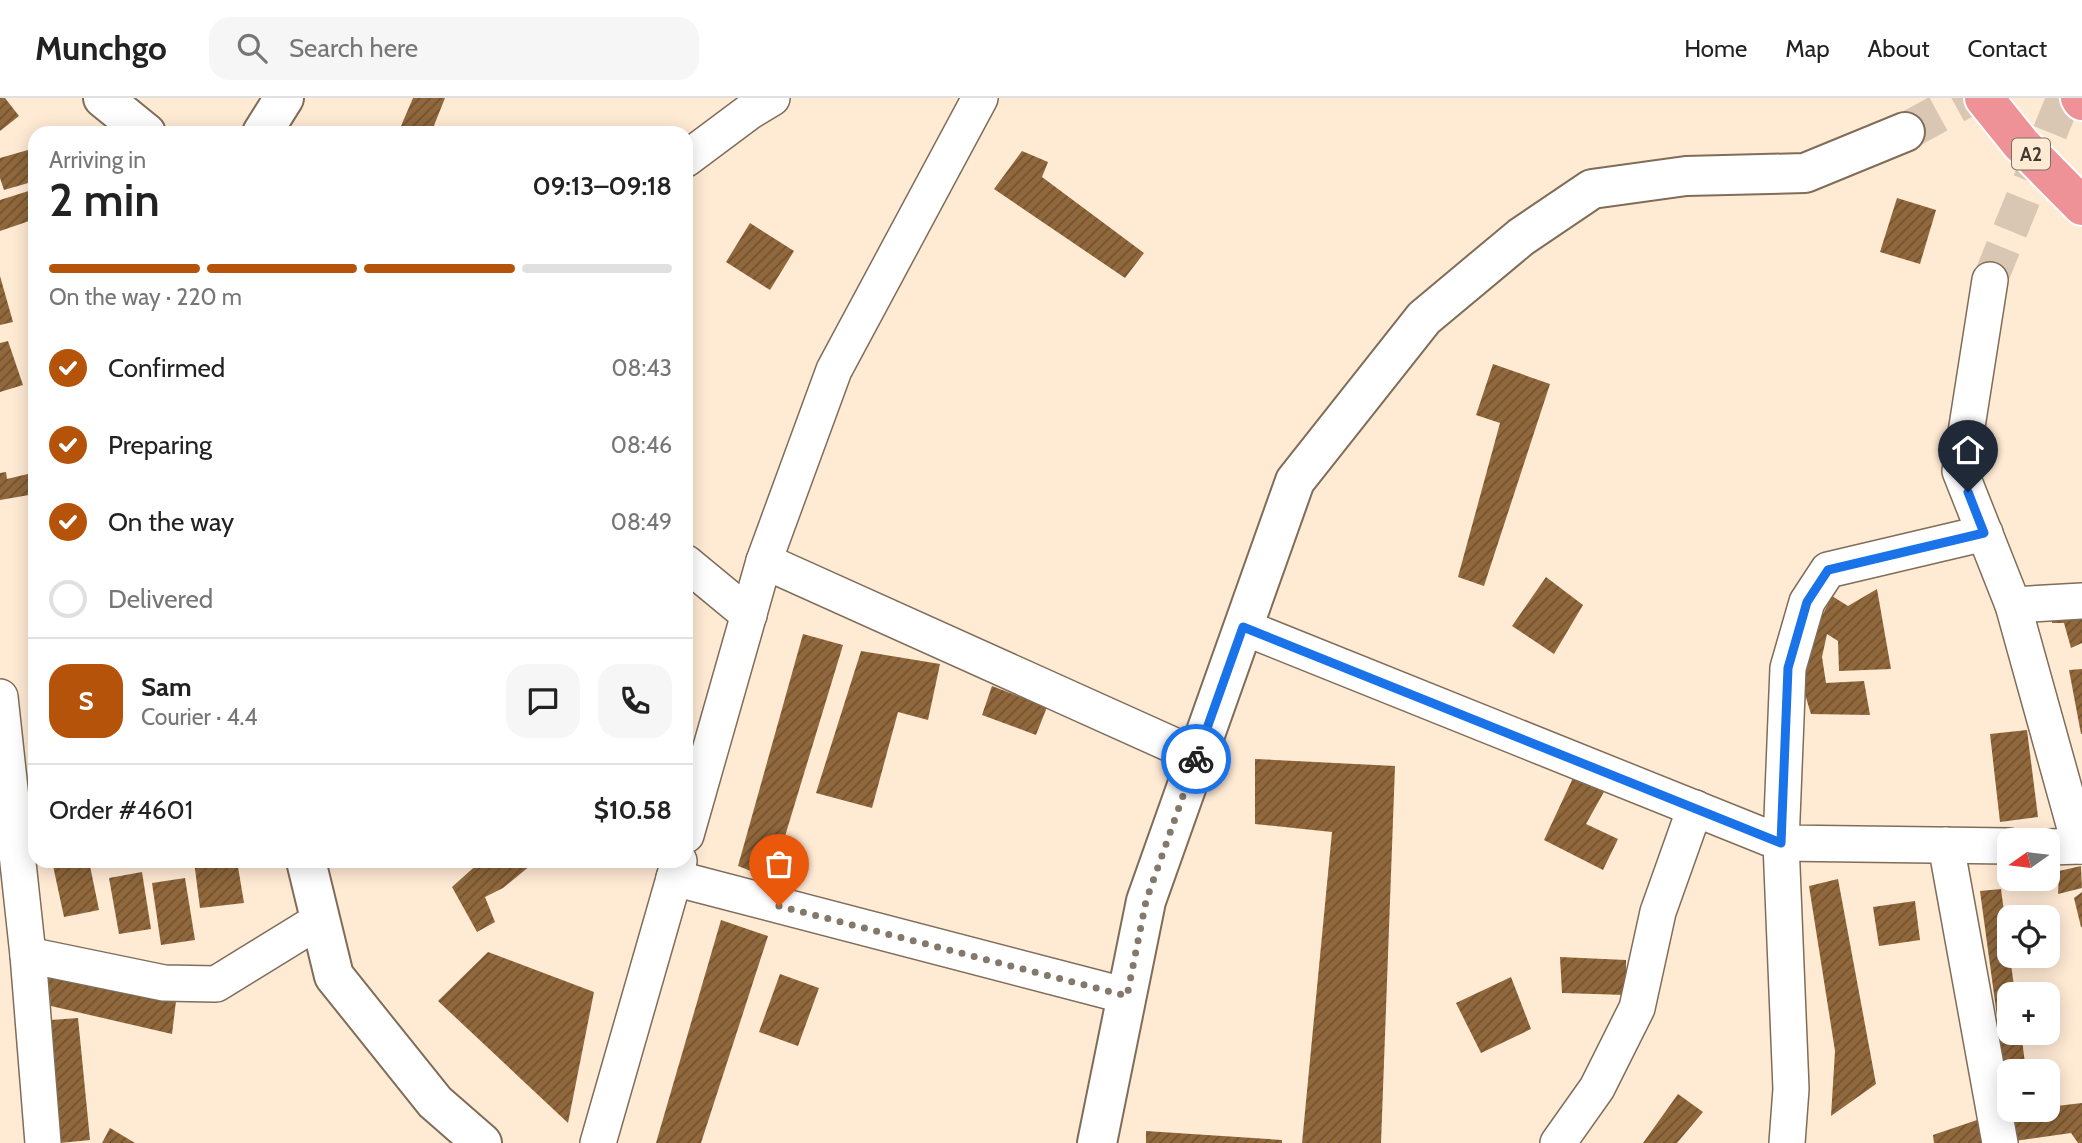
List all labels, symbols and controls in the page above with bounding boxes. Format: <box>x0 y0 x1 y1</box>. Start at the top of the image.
search box <box>209 17 699 80</box>
text: Munchgo <box>35 28 167 68</box>
icon: search <box>233 29 271 67</box>
text: Search here <box>289 32 418 64</box>
text: Home <box>1684 34 1747 63</box>
text: Map <box>1785 34 1830 63</box>
text: About <box>1868 34 1930 63</box>
text: Contact <box>1968 34 2047 63</box>
road number: A2 <box>2012 138 2050 170</box>
text: Arriving in <box>49 146 146 174</box>
text: 09:13–09:18 <box>532 170 672 202</box>
text: 2 min <box>49 172 160 228</box>
text: On the way · 220 m <box>49 283 242 311</box>
icon: check <box>49 349 87 387</box>
text: Confirmed <box>108 352 225 384</box>
text: 08:43 <box>611 354 672 382</box>
pin <box>1938 420 1998 492</box>
icon: check <box>49 426 87 464</box>
text: Preparing <box>108 429 212 461</box>
text: 08:46 <box>611 431 672 459</box>
icon: home <box>1949 431 1987 469</box>
icon: check <box>49 503 87 541</box>
text: On the way <box>108 506 234 538</box>
text: 08:49 <box>611 508 672 536</box>
text: Delivered <box>108 583 213 615</box>
button: chat <box>506 664 580 738</box>
button: phone <box>598 664 672 738</box>
text: Sam <box>141 671 192 703</box>
text: S <box>78 685 94 717</box>
text: Courier · 4.4 <box>141 703 258 731</box>
courier <box>1161 724 1231 794</box>
icon: bike <box>1177 740 1215 778</box>
text: Order #4601 <box>49 794 193 826</box>
text: $10.58 <box>594 794 672 826</box>
north arrow <box>1997 828 2060 891</box>
map controls <box>1997 828 2060 1122</box>
pin <box>749 834 809 906</box>
icon: bag <box>760 845 798 883</box>
button: locate <box>1997 905 2060 968</box>
button: + <box>1997 982 2060 1045</box>
button: − <box>1997 1059 2060 1122</box>

